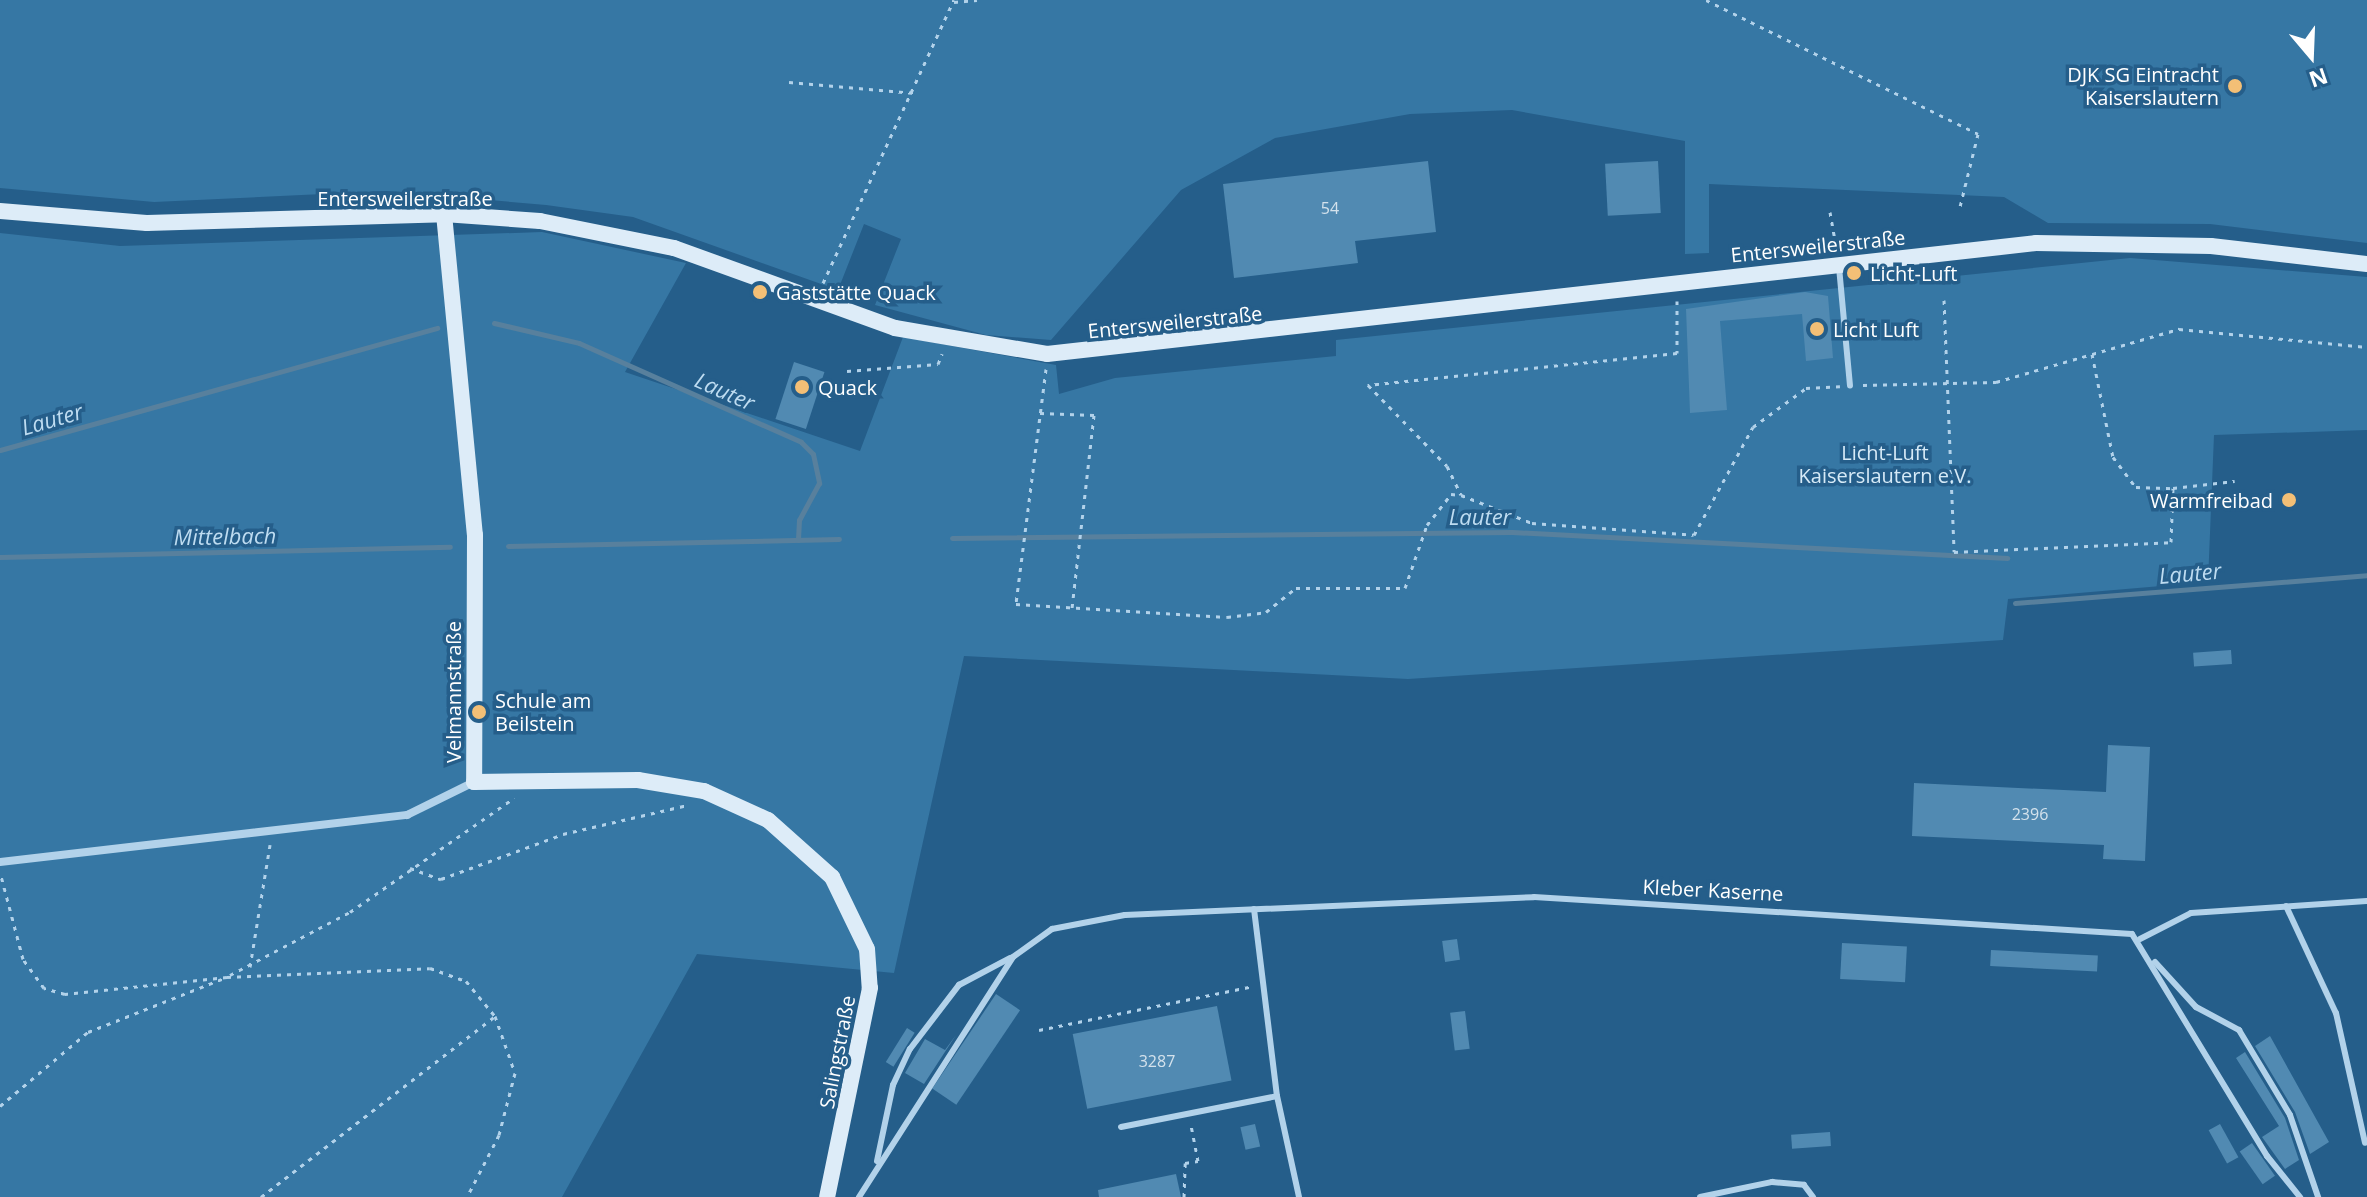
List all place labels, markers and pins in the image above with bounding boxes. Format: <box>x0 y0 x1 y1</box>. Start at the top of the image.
place label: DJK SG Eintracht Kaiserslautern <box>2067 62 2219 109</box>
marker: DJK SG Eintracht Kaiserslautern <box>2226 77 2244 95</box>
place label: Licht-Luft <box>1870 261 1957 285</box>
marker: Licht-Luft <box>1845 264 1863 282</box>
place label: Gaststätte Quack <box>776 280 936 304</box>
marker: Gaststätte Quack <box>751 283 769 301</box>
place label: Licht Luft <box>1833 317 1919 341</box>
marker: Licht Luft <box>1808 320 1826 338</box>
place label: Quack <box>818 375 877 399</box>
marker: Quack <box>793 378 811 396</box>
place label: Warmfreibad <box>2150 488 2273 512</box>
marker: Warmfreibad <box>2280 491 2298 509</box>
place label: Schule am Beilstein <box>495 688 591 735</box>
marker: Schule am Beilstein <box>470 703 488 721</box>

